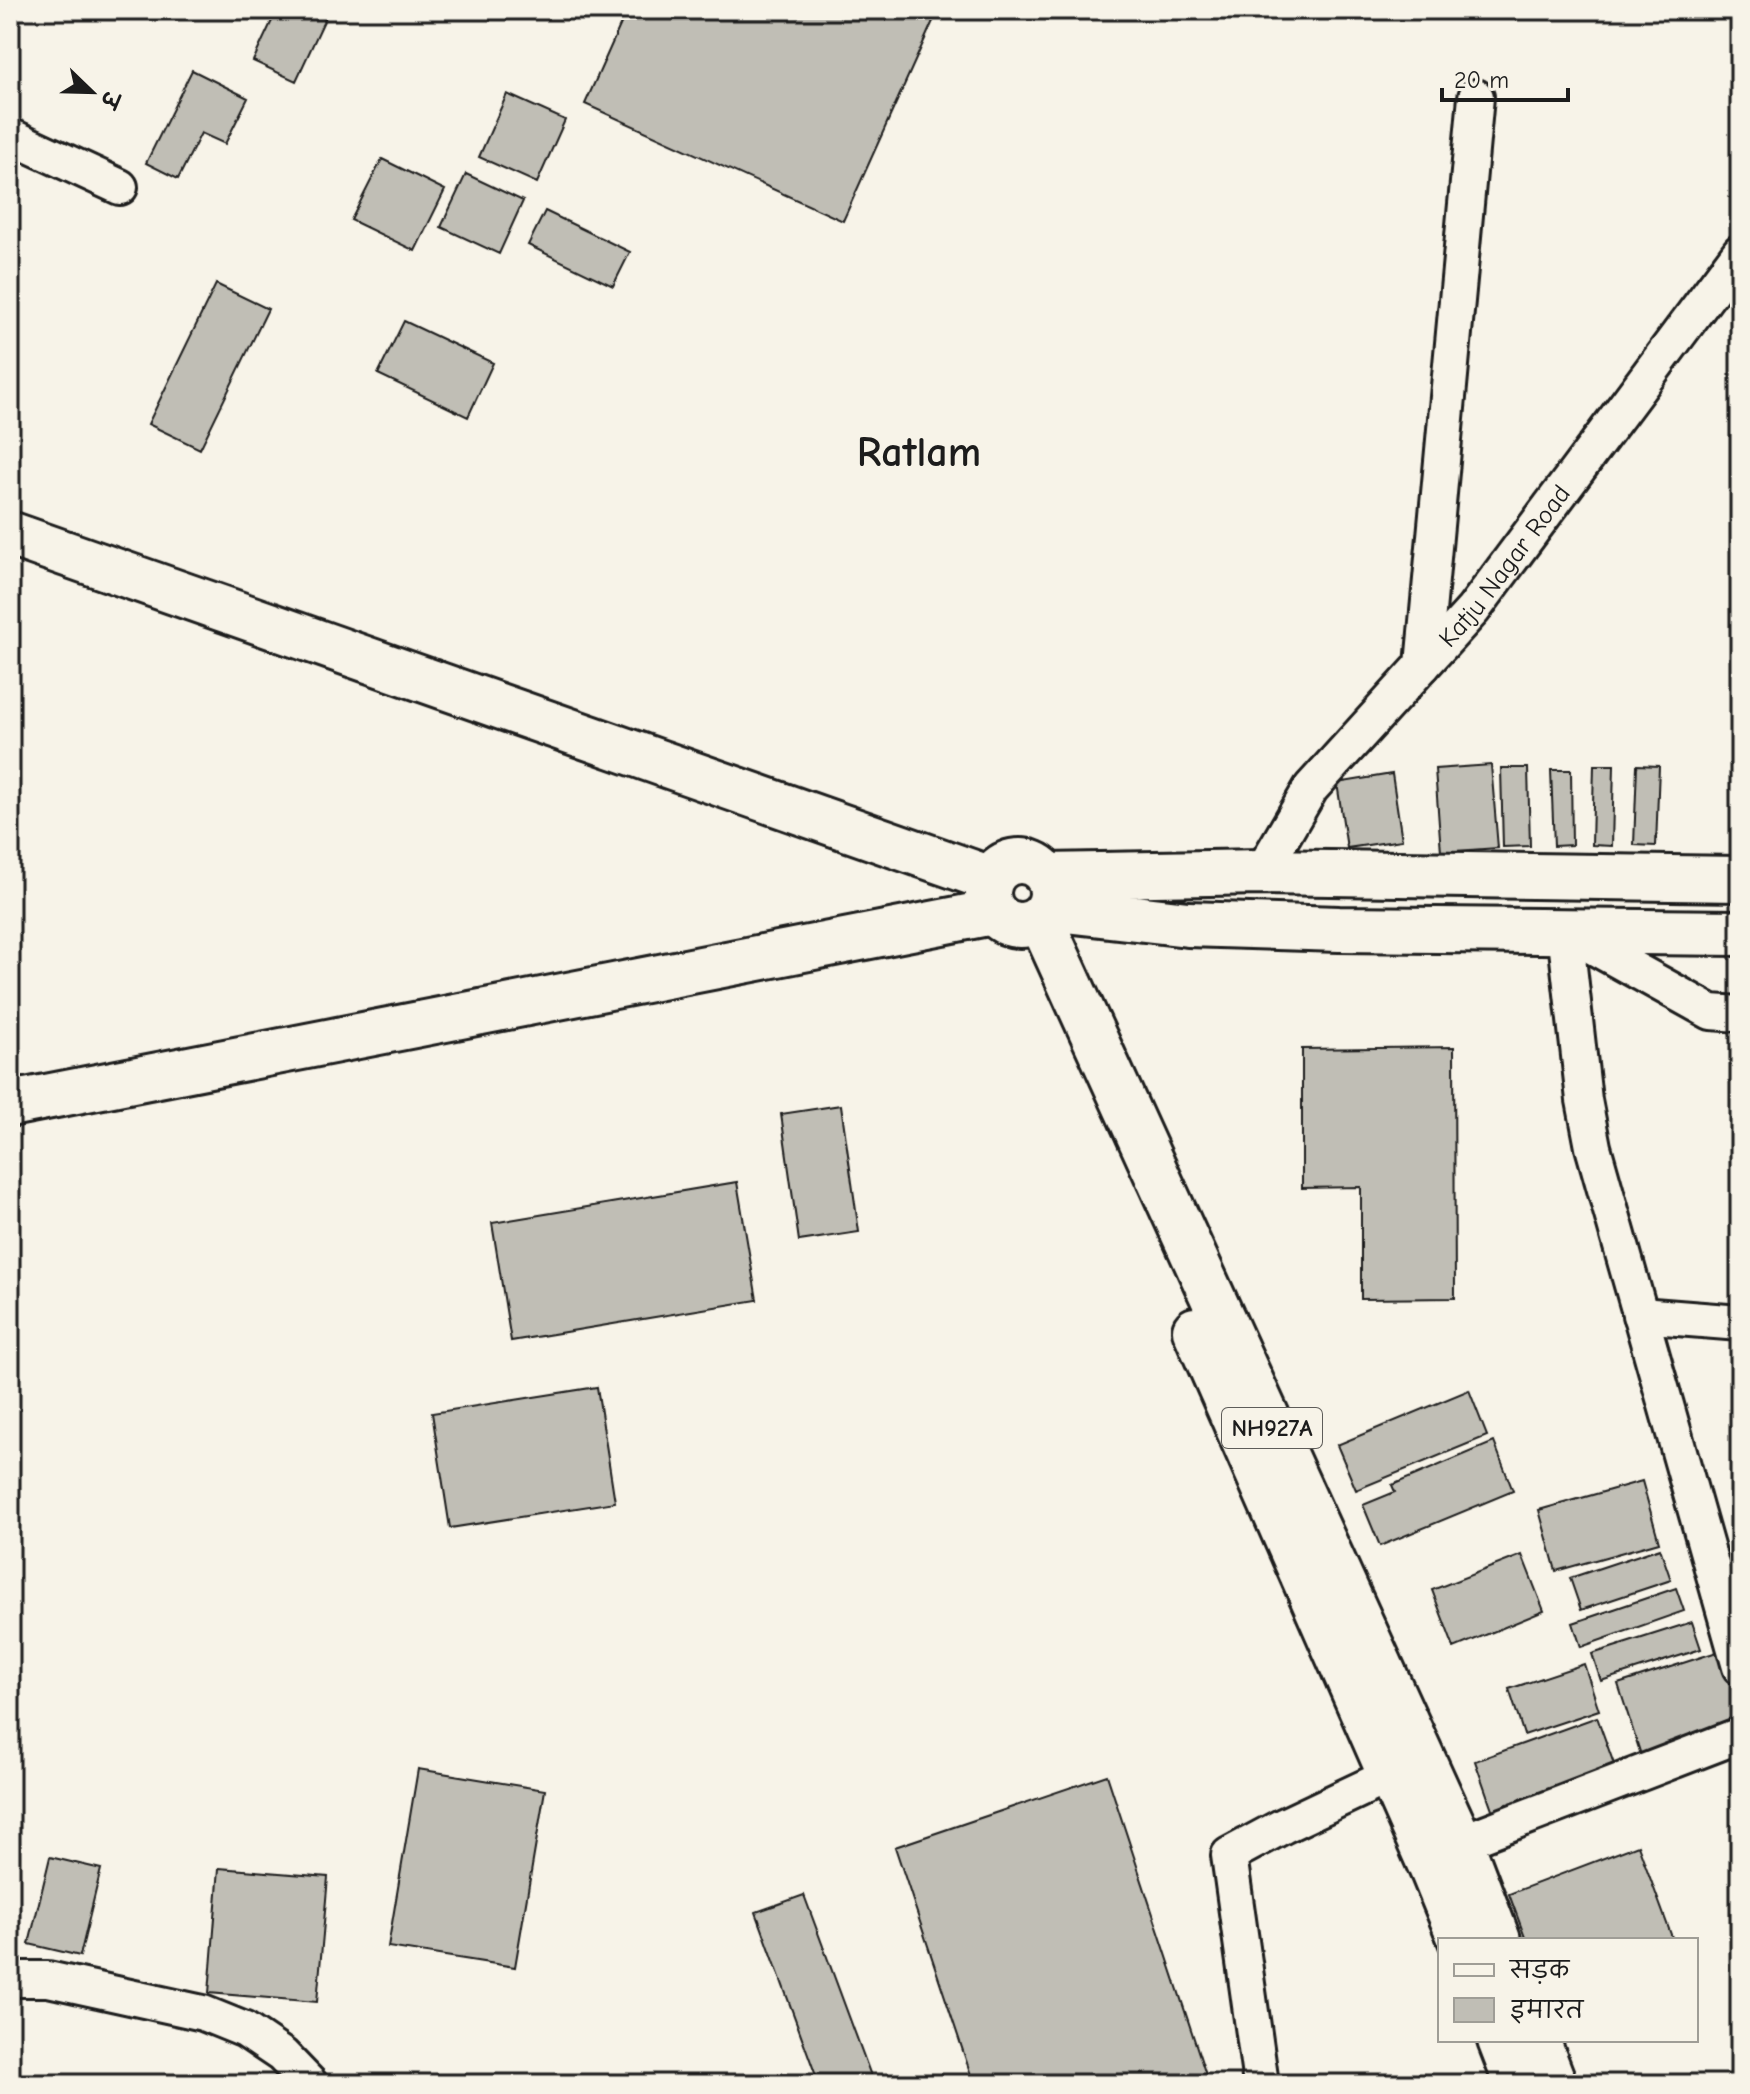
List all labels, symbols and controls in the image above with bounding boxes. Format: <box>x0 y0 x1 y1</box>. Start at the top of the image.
north arrow <box>52 52 132 132</box>
scale bar <box>1442 52 1568 102</box>
text: 20 m <box>1454 66 1509 94</box>
text: उ <box>94 86 125 113</box>
district label: Ratlam <box>857 428 981 477</box>
street label: Katju Nagar Road <box>1433 480 1577 653</box>
road number: NH927A <box>1222 1408 1322 1448</box>
legend <box>1438 1938 1698 2042</box>
text: सड़क <box>1508 1956 1571 1984</box>
text: इमारत <box>1510 1996 1585 2024</box>

